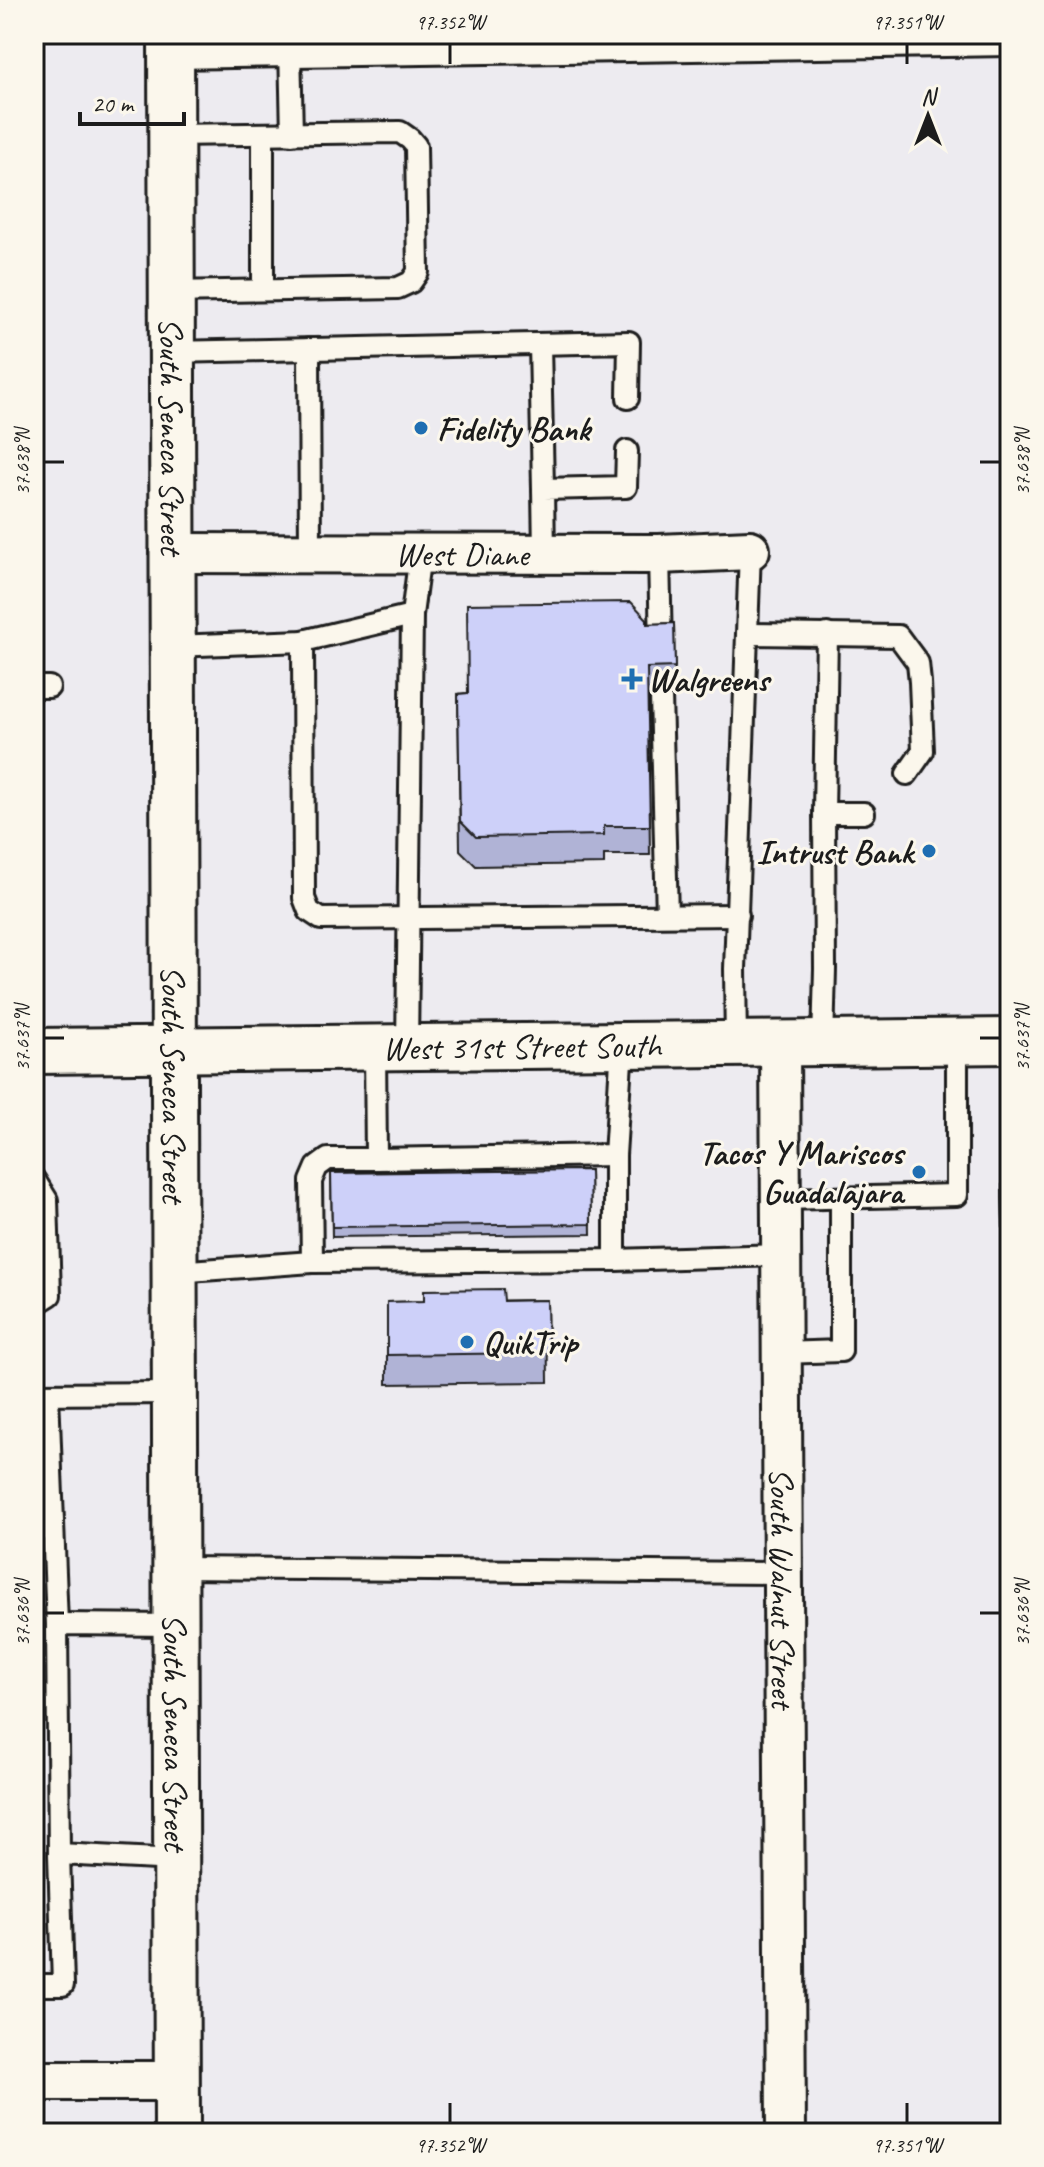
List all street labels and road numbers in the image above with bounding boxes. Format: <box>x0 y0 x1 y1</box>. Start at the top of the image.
street label: South Seneca Street <box>150 317 194 558</box>
street label: West Diane <box>395 532 532 575</box>
street label: South Seneca Street <box>152 965 196 1206</box>
street label: West 31st Street South <box>382 1023 664 1069</box>
street label: South Walnut Street <box>761 1468 805 1712</box>
street label: South Seneca Street <box>154 1613 198 1854</box>

